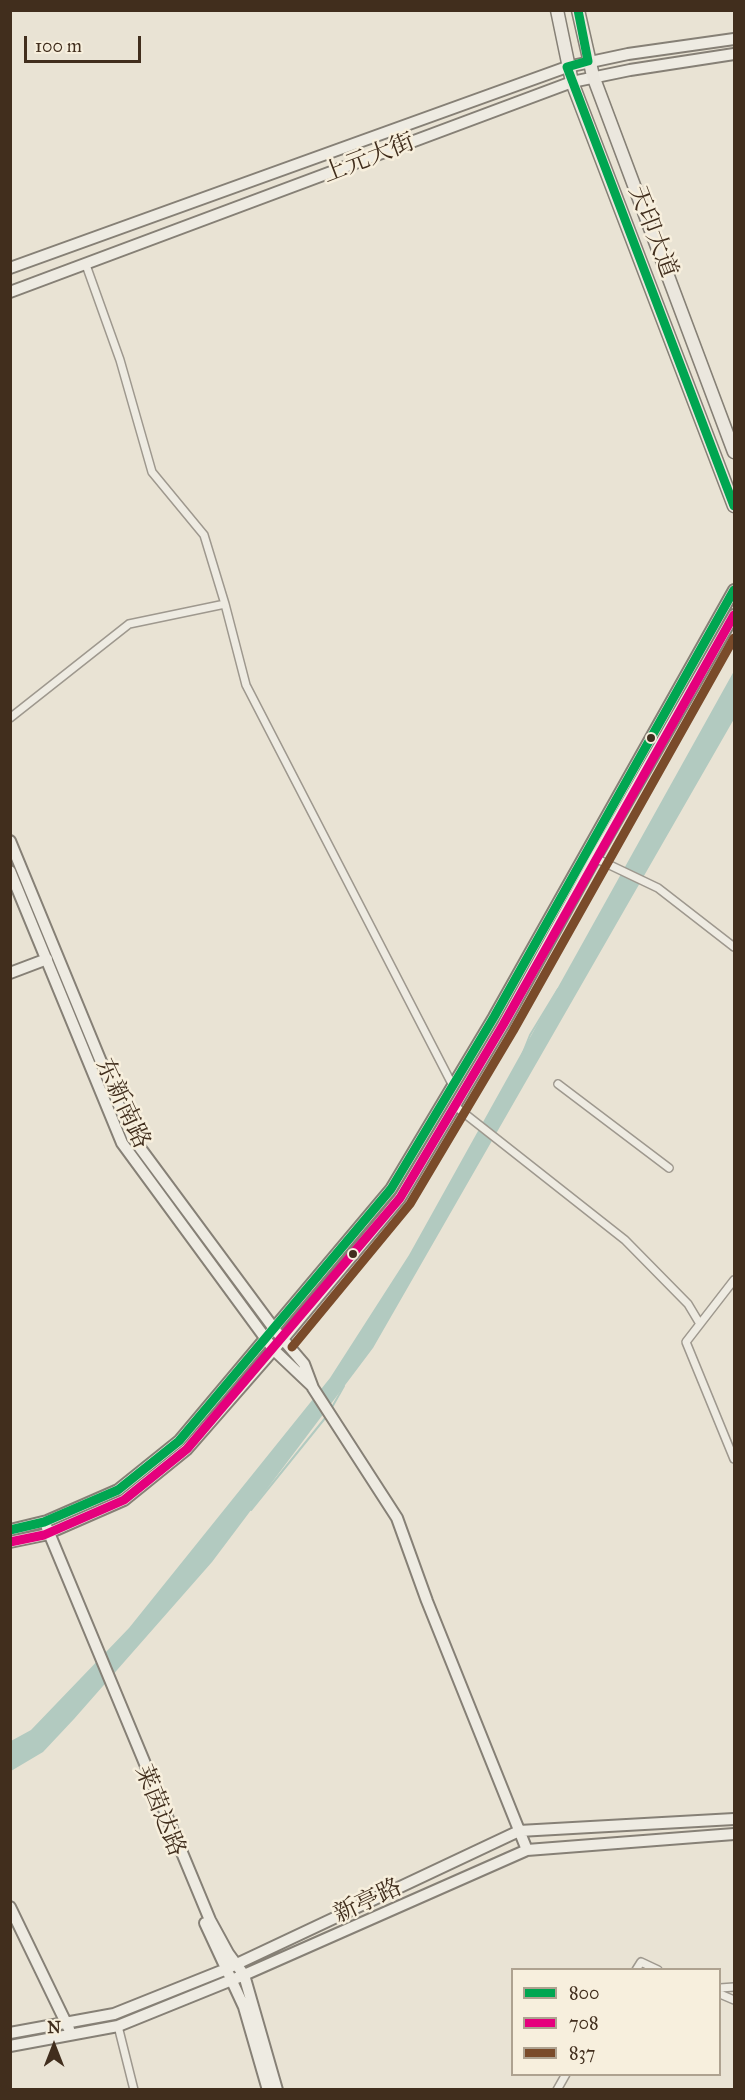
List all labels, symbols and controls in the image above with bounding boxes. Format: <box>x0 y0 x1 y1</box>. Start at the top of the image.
scale bar <box>27 24 144 62</box>
text: 100 m <box>35 35 82 57</box>
street label: 上元大街 <box>319 128 419 190</box>
street label: 天印大道 <box>621 182 683 282</box>
unlabelled marker <box>645 732 657 744</box>
street label: 东新南路 <box>89 1054 155 1154</box>
unlabelled marker <box>347 1248 359 1260</box>
street label: 莱茵达路 <box>128 1761 190 1861</box>
street label: 新亭路 <box>329 1874 407 1930</box>
legend <box>511 1968 721 2076</box>
text: 800 <box>569 1982 600 2004</box>
text: 708 <box>569 2012 599 2034</box>
north arrow <box>24 2016 84 2076</box>
text: N <box>47 2018 61 2037</box>
text: 837 <box>569 2042 595 2064</box>

